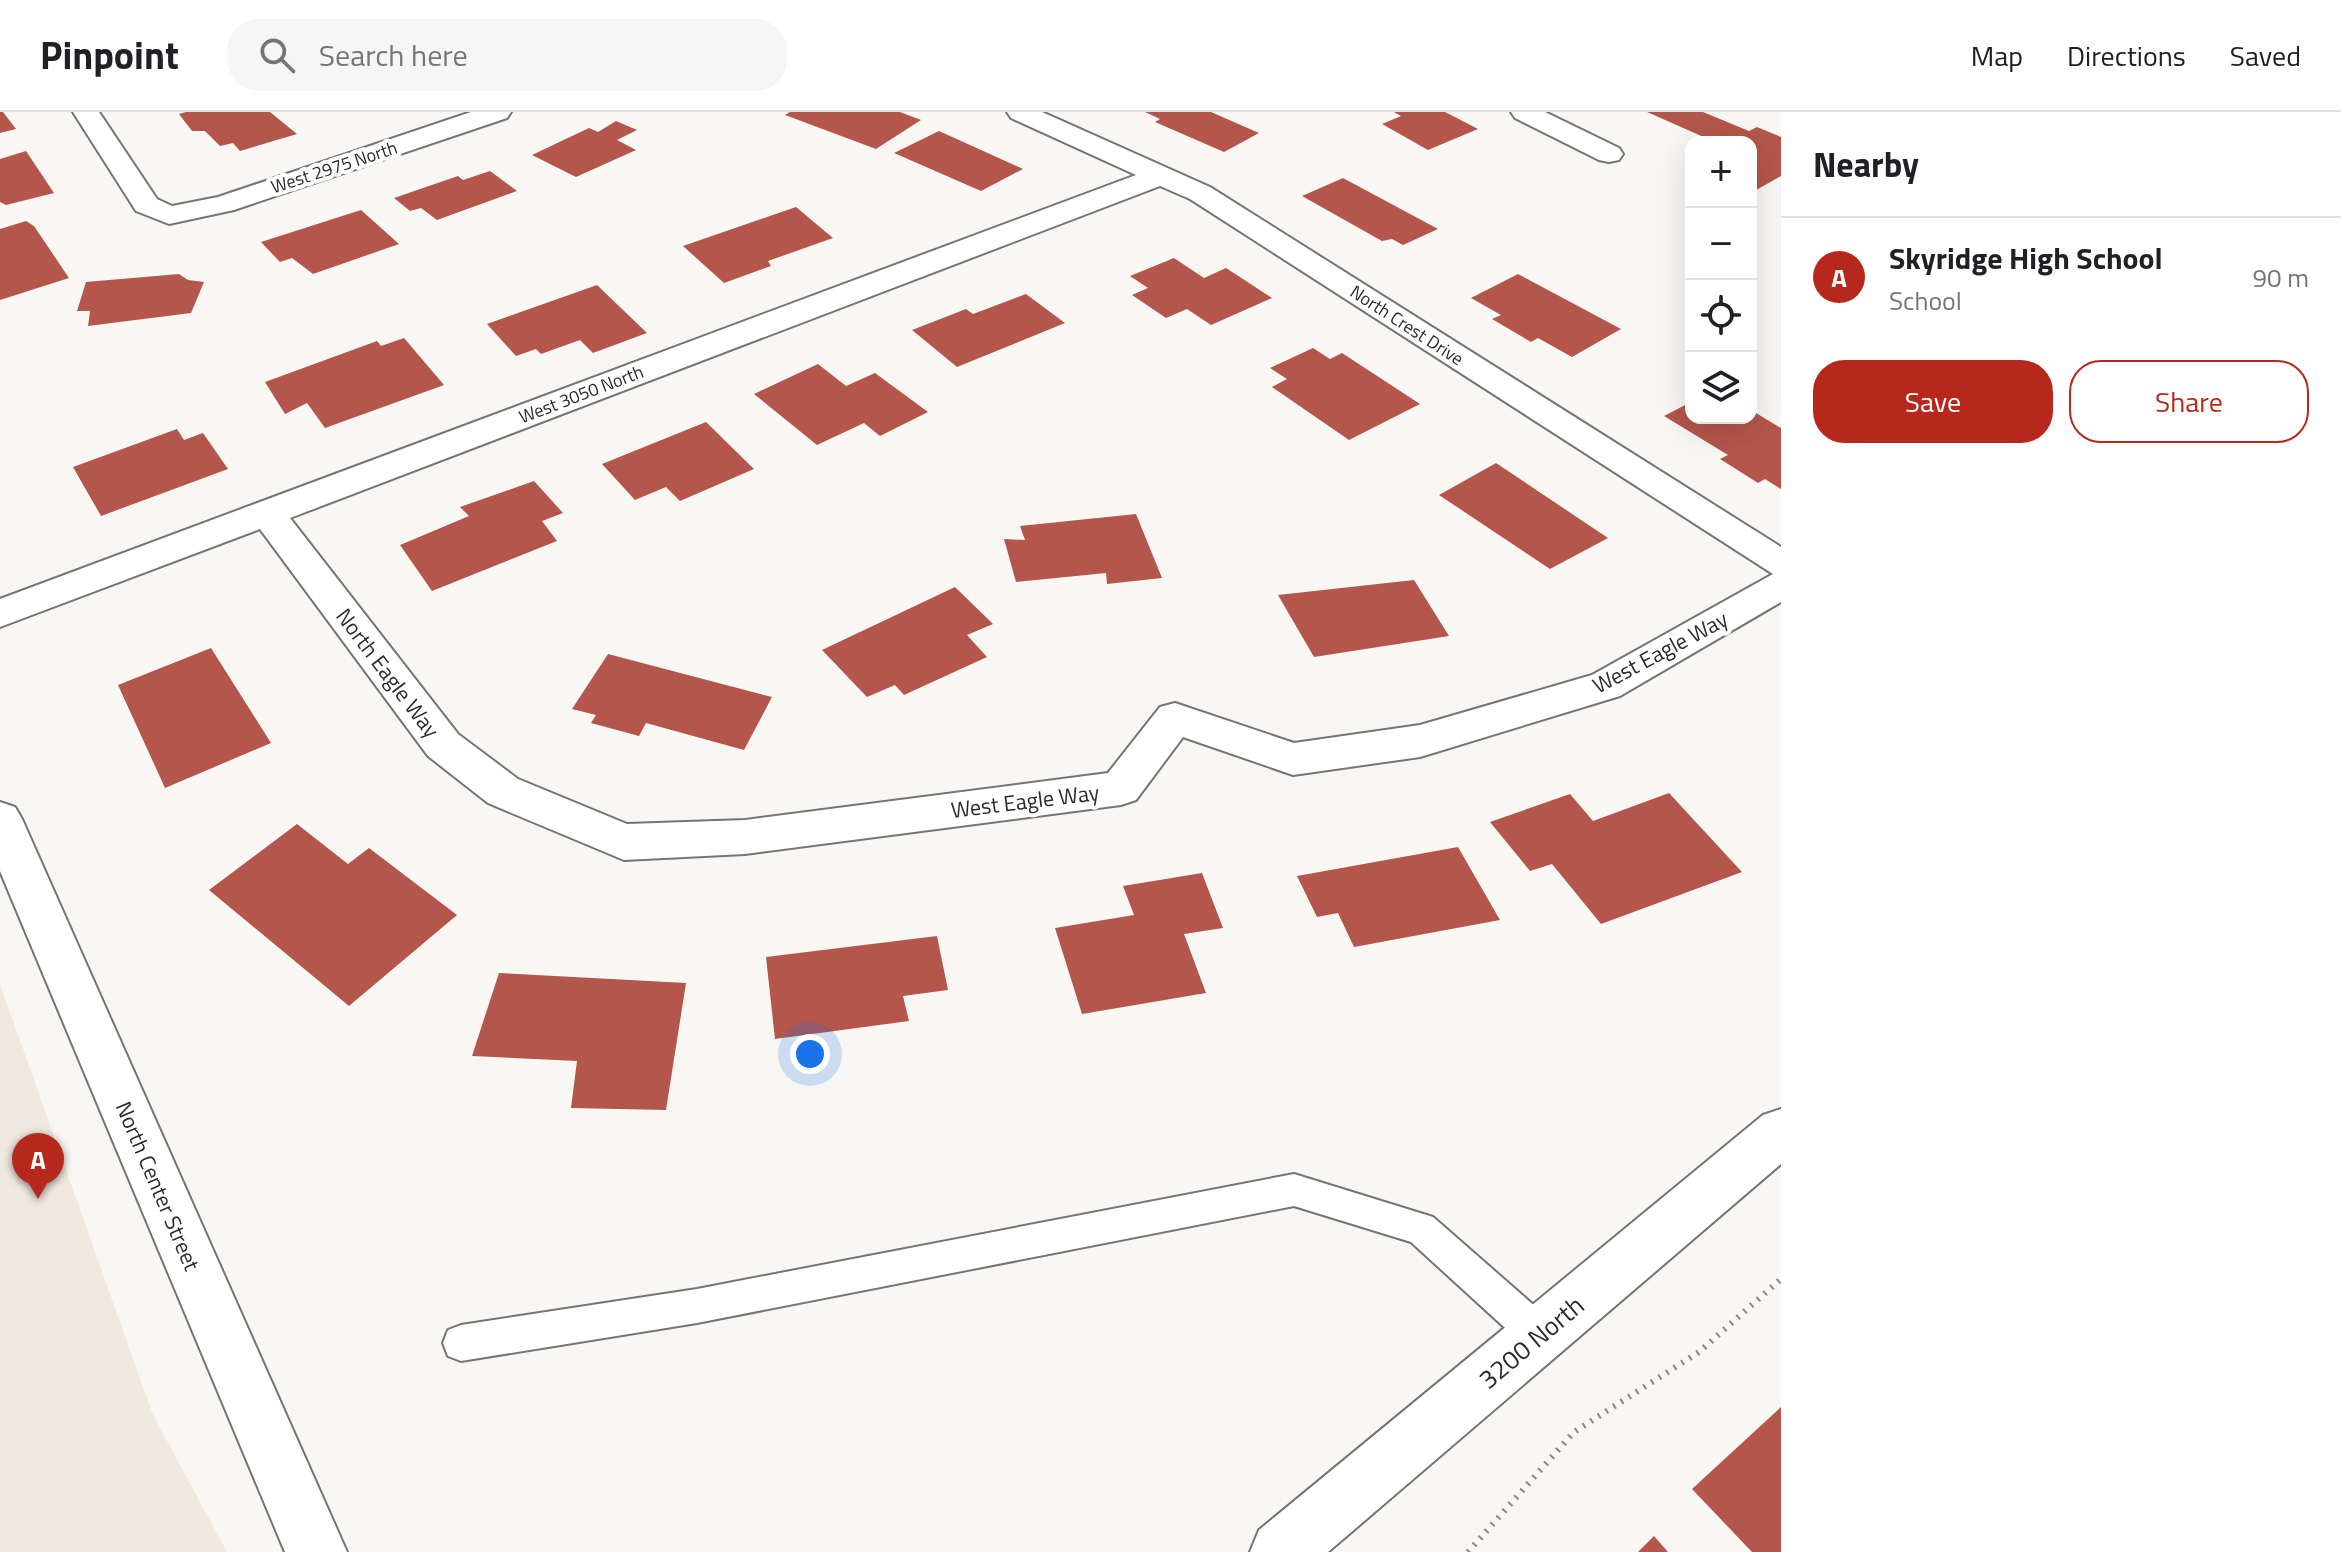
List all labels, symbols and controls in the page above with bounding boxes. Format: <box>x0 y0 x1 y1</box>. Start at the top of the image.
search box <box>227 19 787 91</box>
text: Pinpoint <box>40 26 179 84</box>
text: Search here <box>319 32 468 78</box>
icon: search <box>255 33 299 77</box>
text: Map <box>1971 34 2023 77</box>
text: Directions <box>2067 34 2186 77</box>
text: Saved <box>2230 34 2301 77</box>
street label: West 2975 North <box>267 134 401 200</box>
map controls <box>1685 136 1757 424</box>
button: + <box>1685 136 1757 208</box>
text: Nearby <box>1813 138 1919 190</box>
button: − <box>1685 208 1757 280</box>
text: Skyridge High School <box>1889 235 2163 281</box>
text: A <box>1831 258 1847 297</box>
text: 90 m <box>2252 258 2309 297</box>
street label: North Crest Drive <box>1345 278 1469 372</box>
button: locate <box>1685 280 1757 352</box>
text: School <box>1889 281 1962 320</box>
button: layers <box>1685 352 1757 424</box>
street label: West 3050 North <box>515 358 647 430</box>
button: Save <box>1813 360 2053 443</box>
button: Share <box>2069 360 2309 443</box>
street label: North Eagle Way <box>328 601 448 745</box>
street label: West Eagle Way <box>1586 602 1734 702</box>
street label: West Eagle Way <box>949 775 1101 827</box>
your location <box>790 1034 830 1074</box>
street label: North Center Street <box>107 1096 209 1276</box>
pin: A <box>12 1133 64 1199</box>
street label: 3200 North <box>1470 1286 1592 1398</box>

